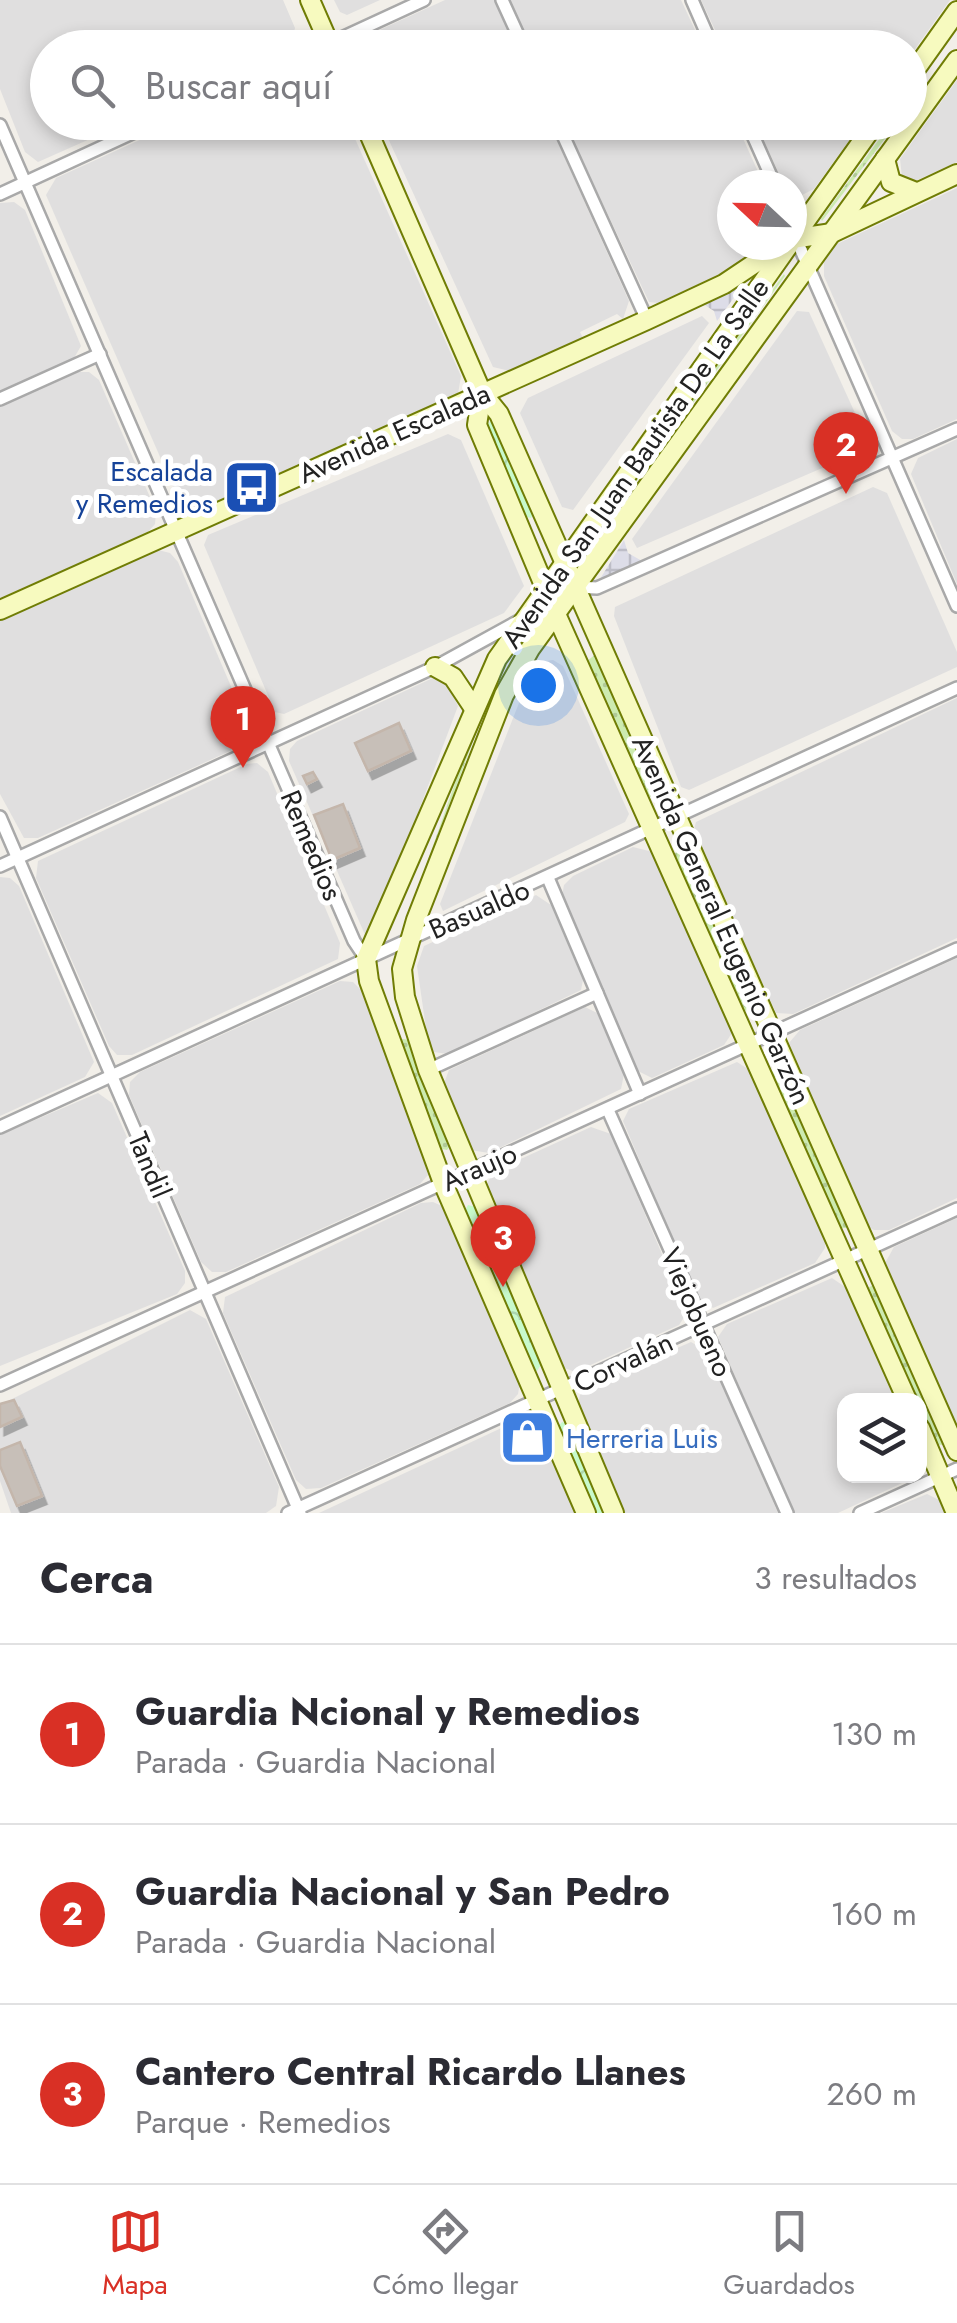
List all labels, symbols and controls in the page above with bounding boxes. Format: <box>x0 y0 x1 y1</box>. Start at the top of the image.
search box <box>30 30 927 140</box>
icon: search <box>65 58 120 113</box>
text: Buscar aquí <box>145 58 332 113</box>
north arrow <box>717 170 807 260</box>
street label: Avenida San Juan Bautista De La Salle <box>492 270 779 657</box>
street label: Avenida Escalada <box>292 373 497 494</box>
pin: 2 <box>814 412 878 494</box>
place label: Escalada y Remedios <box>76 451 213 524</box>
bus stop icon: Escalada y Remedios <box>222 457 282 517</box>
your location <box>513 660 564 711</box>
pin: 1 <box>210 686 276 768</box>
street label: Avenida General Eugenio Garzón <box>621 729 822 1112</box>
street label: Remedios <box>270 784 353 907</box>
street label: Basualdo <box>422 869 536 950</box>
street label: Tandil <box>117 1126 182 1205</box>
street label: Araujo <box>435 1133 523 1202</box>
pin: 3 <box>470 1204 536 1287</box>
street label: Viejobueno <box>650 1241 743 1383</box>
street label: Corvalán <box>567 1322 680 1403</box>
map controls <box>837 1393 927 1483</box>
button: layers <box>837 1393 927 1483</box>
shop icon: Herreria Luis <box>497 1408 557 1468</box>
place label: Herreria Luis <box>566 1418 718 1459</box>
text: Cerca <box>40 1548 154 1609</box>
text: 3 resultados <box>754 1555 917 1601</box>
text: Guardia Ncional y Remedios <box>135 1684 640 1739</box>
text: 1 <box>64 1711 81 1757</box>
text: 130 m <box>831 1711 917 1757</box>
text: Parada · Guardia Nacional <box>135 1739 496 1785</box>
text: Guardia Nacional y San Pedro <box>135 1864 670 1919</box>
text: 2 <box>62 1891 83 1937</box>
text: 160 m <box>830 1891 917 1937</box>
text: Parada · Guardia Nacional <box>135 1919 496 1965</box>
text: Cantero Central Ricardo Llanes <box>135 2044 686 2099</box>
text: 3 <box>63 2071 82 2117</box>
text: 260 m <box>827 2071 917 2117</box>
text: Parque · Remedios <box>135 2099 391 2145</box>
tab: Mapa <box>102 2204 168 2305</box>
tab: Cómo llegar <box>372 2204 519 2305</box>
tab: Guardados <box>723 2204 855 2305</box>

